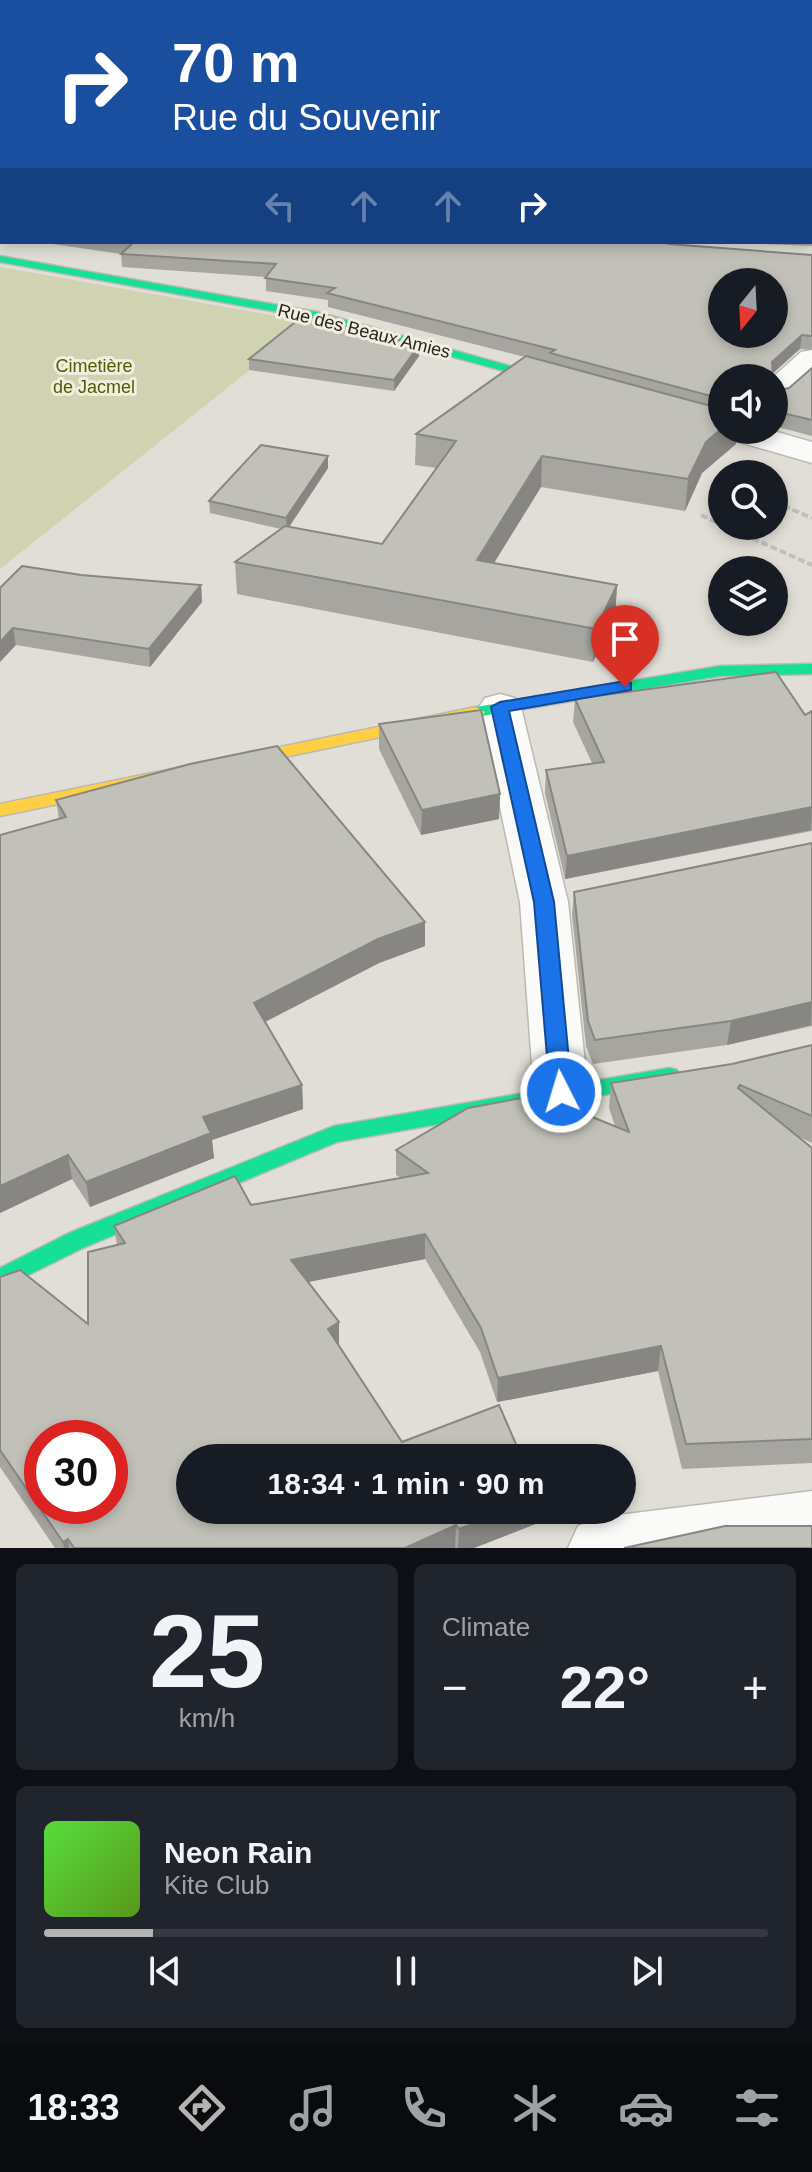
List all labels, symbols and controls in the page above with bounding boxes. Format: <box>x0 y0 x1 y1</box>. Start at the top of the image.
text: 70 m <box>172 31 300 94</box>
icon: right <box>40 32 144 136</box>
text: Rue du Souvenir <box>172 97 440 138</box>
icon: left <box>258 184 302 228</box>
icon: ahead <box>342 184 386 228</box>
icon: ahead <box>426 184 470 228</box>
icon: right <box>510 184 554 228</box>
north arrow <box>708 268 788 348</box>
map controls <box>708 268 788 636</box>
street label: Rue des Beaux Amies <box>276 300 452 362</box>
park label: Cimetière de Jacmel <box>53 356 135 397</box>
button: sound <box>708 364 788 444</box>
button: search <box>708 460 788 540</box>
button: layers <box>708 556 788 636</box>
pin <box>591 605 659 687</box>
icon: arrive <box>603 617 647 661</box>
position arrow <box>519 1050 603 1134</box>
speed limit sign: 30 <box>24 1420 128 1524</box>
text: 18:34 · 1 min · 90 m <box>268 1467 544 1500</box>
text: 25 <box>149 1593 265 1709</box>
text: Climate <box>442 1612 530 1642</box>
text: 22° <box>560 1654 650 1721</box>
text: − <box>442 1663 468 1712</box>
text: + <box>742 1663 768 1712</box>
text: km/h <box>179 1703 235 1733</box>
text: Neon Rain <box>164 1836 312 1869</box>
text: Kite Club <box>164 1870 270 1900</box>
icon: previous <box>143 1949 187 1993</box>
icon: pause <box>384 1949 428 1993</box>
icon: next <box>625 1949 669 1993</box>
icon: directions <box>174 2080 230 2136</box>
icon: music <box>285 2080 341 2136</box>
icon: phone <box>396 2080 452 2136</box>
icon: climate <box>507 2080 563 2136</box>
icon: car <box>618 2080 674 2136</box>
icon: filters <box>729 2080 785 2136</box>
text: 18:33 <box>27 2087 120 2128</box>

